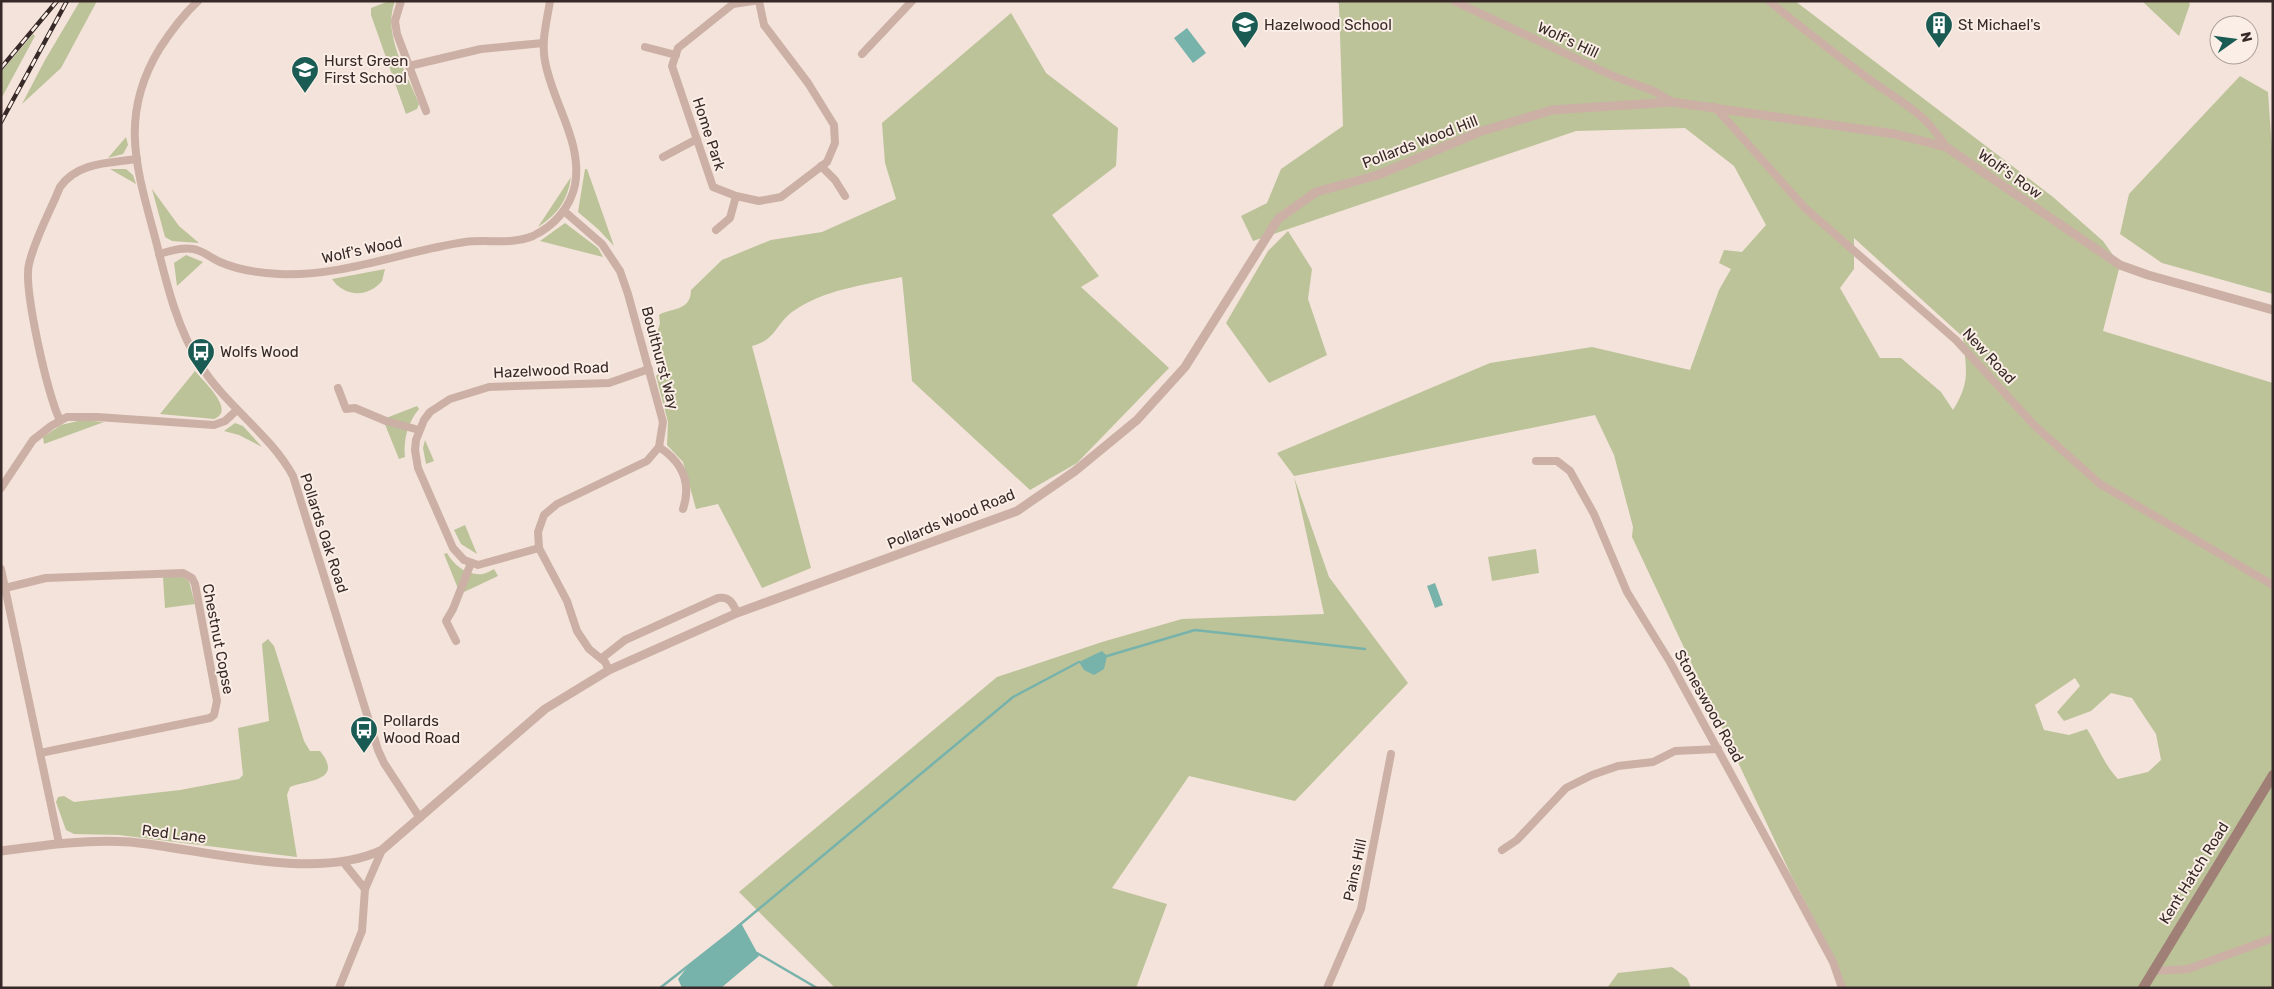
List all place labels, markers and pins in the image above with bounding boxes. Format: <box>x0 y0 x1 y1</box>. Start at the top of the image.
school or university icon: Hazelwood School <box>1230 10 1260 49</box>
building icon: St Michael's <box>1924 10 1954 49</box>
place label: Hazelwood School <box>1264 16 1392 34</box>
place label: St Michael's <box>1958 16 2041 34</box>
place label: Hurst Green First School <box>324 52 408 87</box>
school or university icon: Hurst Green First School <box>290 55 320 94</box>
bus stop icon: Wolfs Wood <box>186 337 216 376</box>
place label: Wolfs Wood <box>220 343 299 361</box>
place label: Pollards Wood Road <box>383 712 460 747</box>
bus stop icon: Pollards Wood Road <box>349 715 379 754</box>

